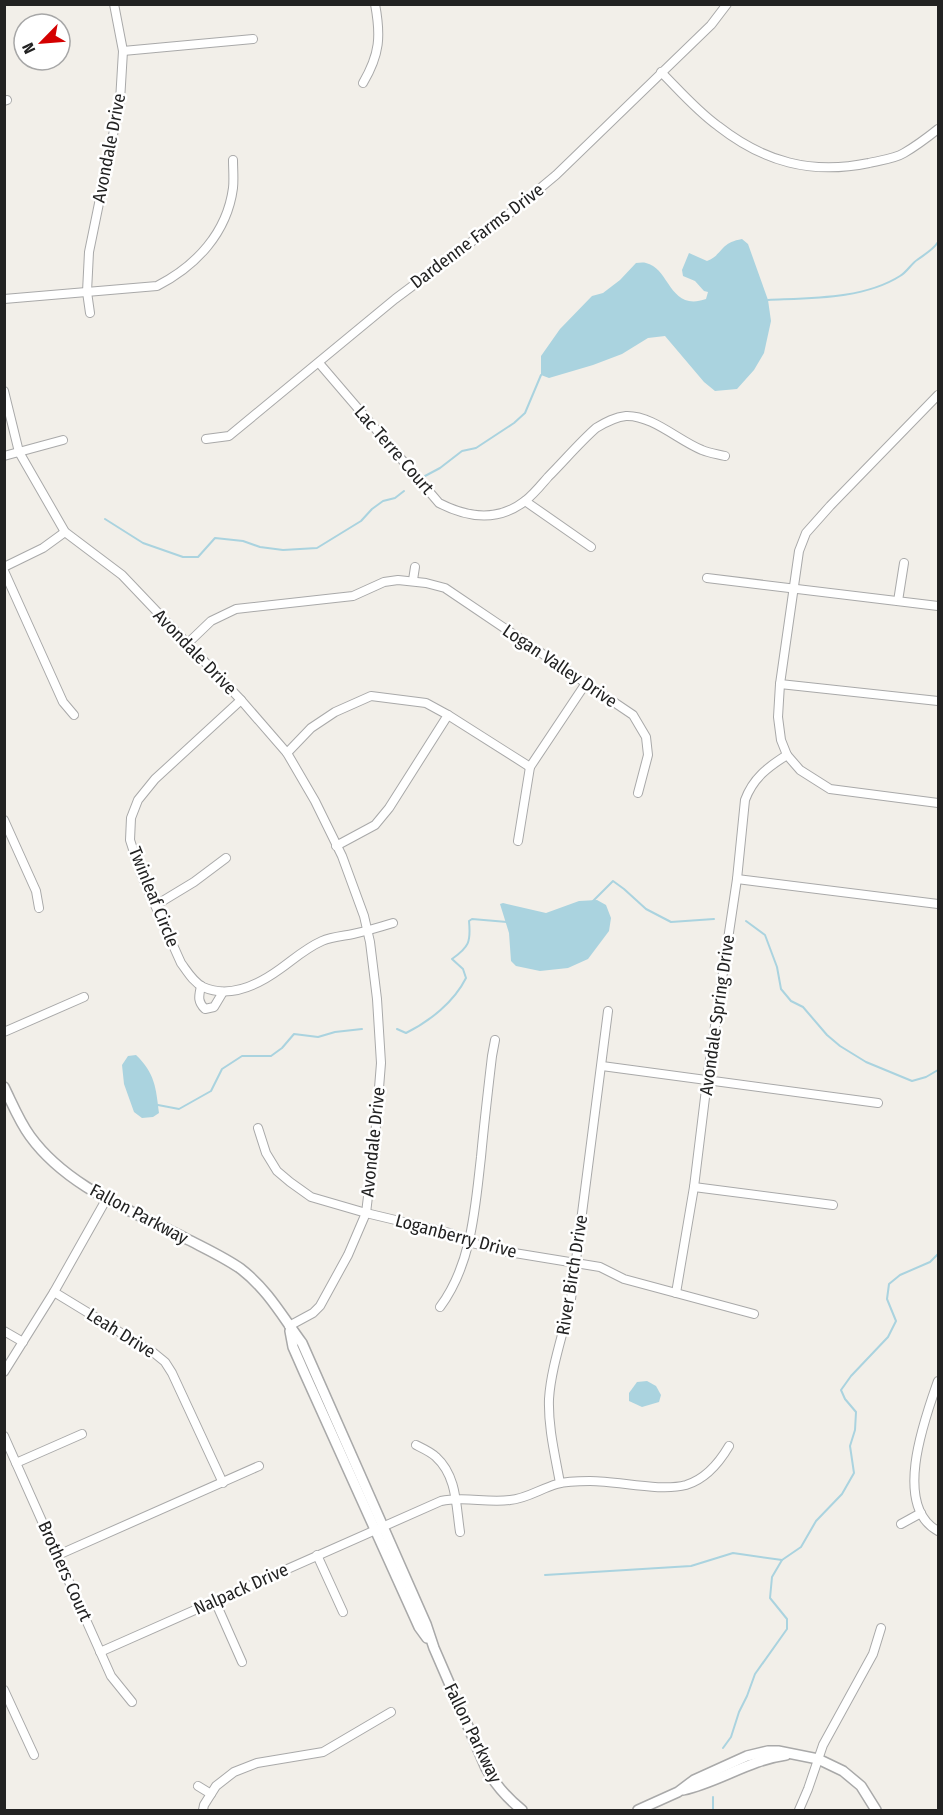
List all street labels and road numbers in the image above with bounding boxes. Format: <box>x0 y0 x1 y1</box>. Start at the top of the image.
street label: Avondale Drive <box>88 92 130 204</box>
street label: Dardenne Farms Drive <box>406 179 548 293</box>
street label: Lac Terre Court <box>350 401 438 499</box>
street label: Avondale Drive <box>149 605 241 699</box>
street label: Logan Valley Drive <box>499 620 622 712</box>
street label: Twinleaf Circle <box>124 844 184 950</box>
street label: Avondale Spring Drive <box>695 933 739 1097</box>
street label: Avondale Drive <box>356 1086 390 1198</box>
street label: Fallon Parkway <box>86 1179 192 1249</box>
street label: Loganberry Drive <box>393 1209 519 1263</box>
street label: River Birch Drive <box>552 1213 592 1337</box>
street label: Leah Drive <box>83 1303 160 1363</box>
street label: Brothers Court <box>33 1518 97 1625</box>
street label: Nalpack Drive <box>190 1558 292 1620</box>
street label: Fallon Parkway <box>439 1680 507 1786</box>

